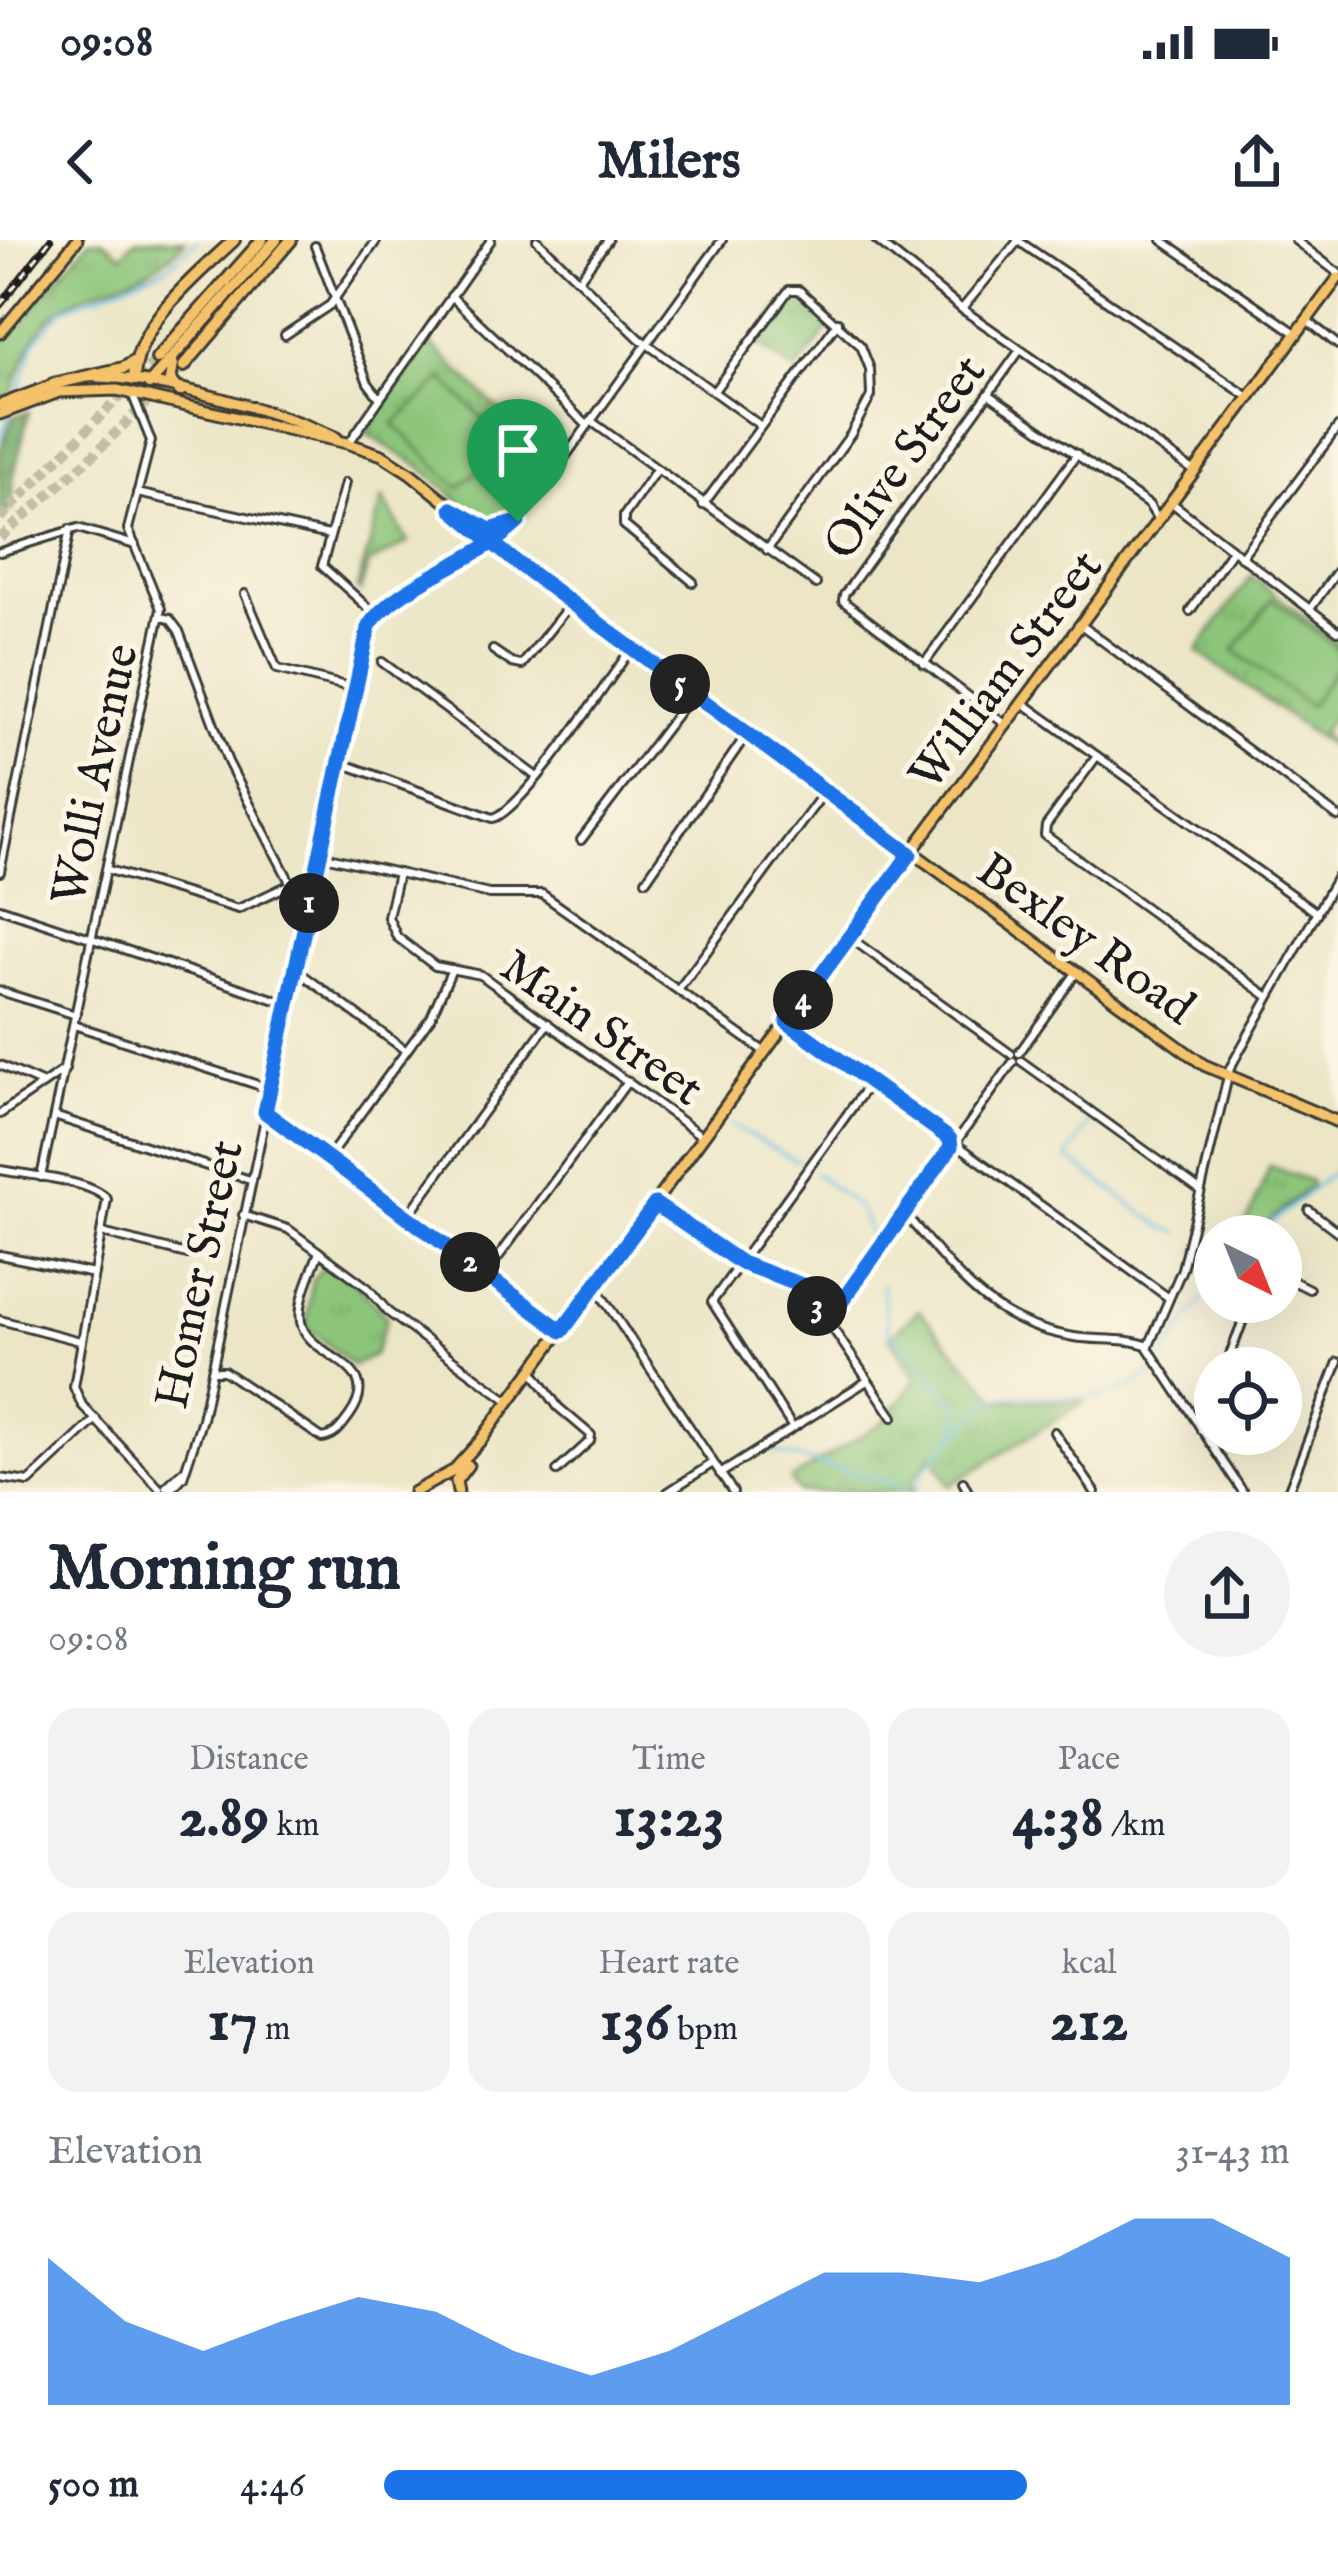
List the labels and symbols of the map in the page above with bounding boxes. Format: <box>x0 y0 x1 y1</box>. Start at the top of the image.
street label: Olive Street <box>812 344 1001 572</box>
pin <box>467 399 569 522</box>
street label: William Street <box>897 539 1117 803</box>
street label: Wolli Avenue <box>40 639 154 911</box>
pin: 5 <box>650 654 710 714</box>
street label: Bexley Road <box>964 841 1206 1040</box>
pin: 1 <box>279 873 339 933</box>
street label: Main Street <box>488 938 714 1121</box>
pin: 4 <box>773 970 833 1030</box>
street label: Homer Street <box>143 1135 259 1414</box>
north arrow <box>1194 1215 1302 1323</box>
pin: 2 <box>440 1232 500 1292</box>
pin: 3 <box>787 1276 847 1336</box>

